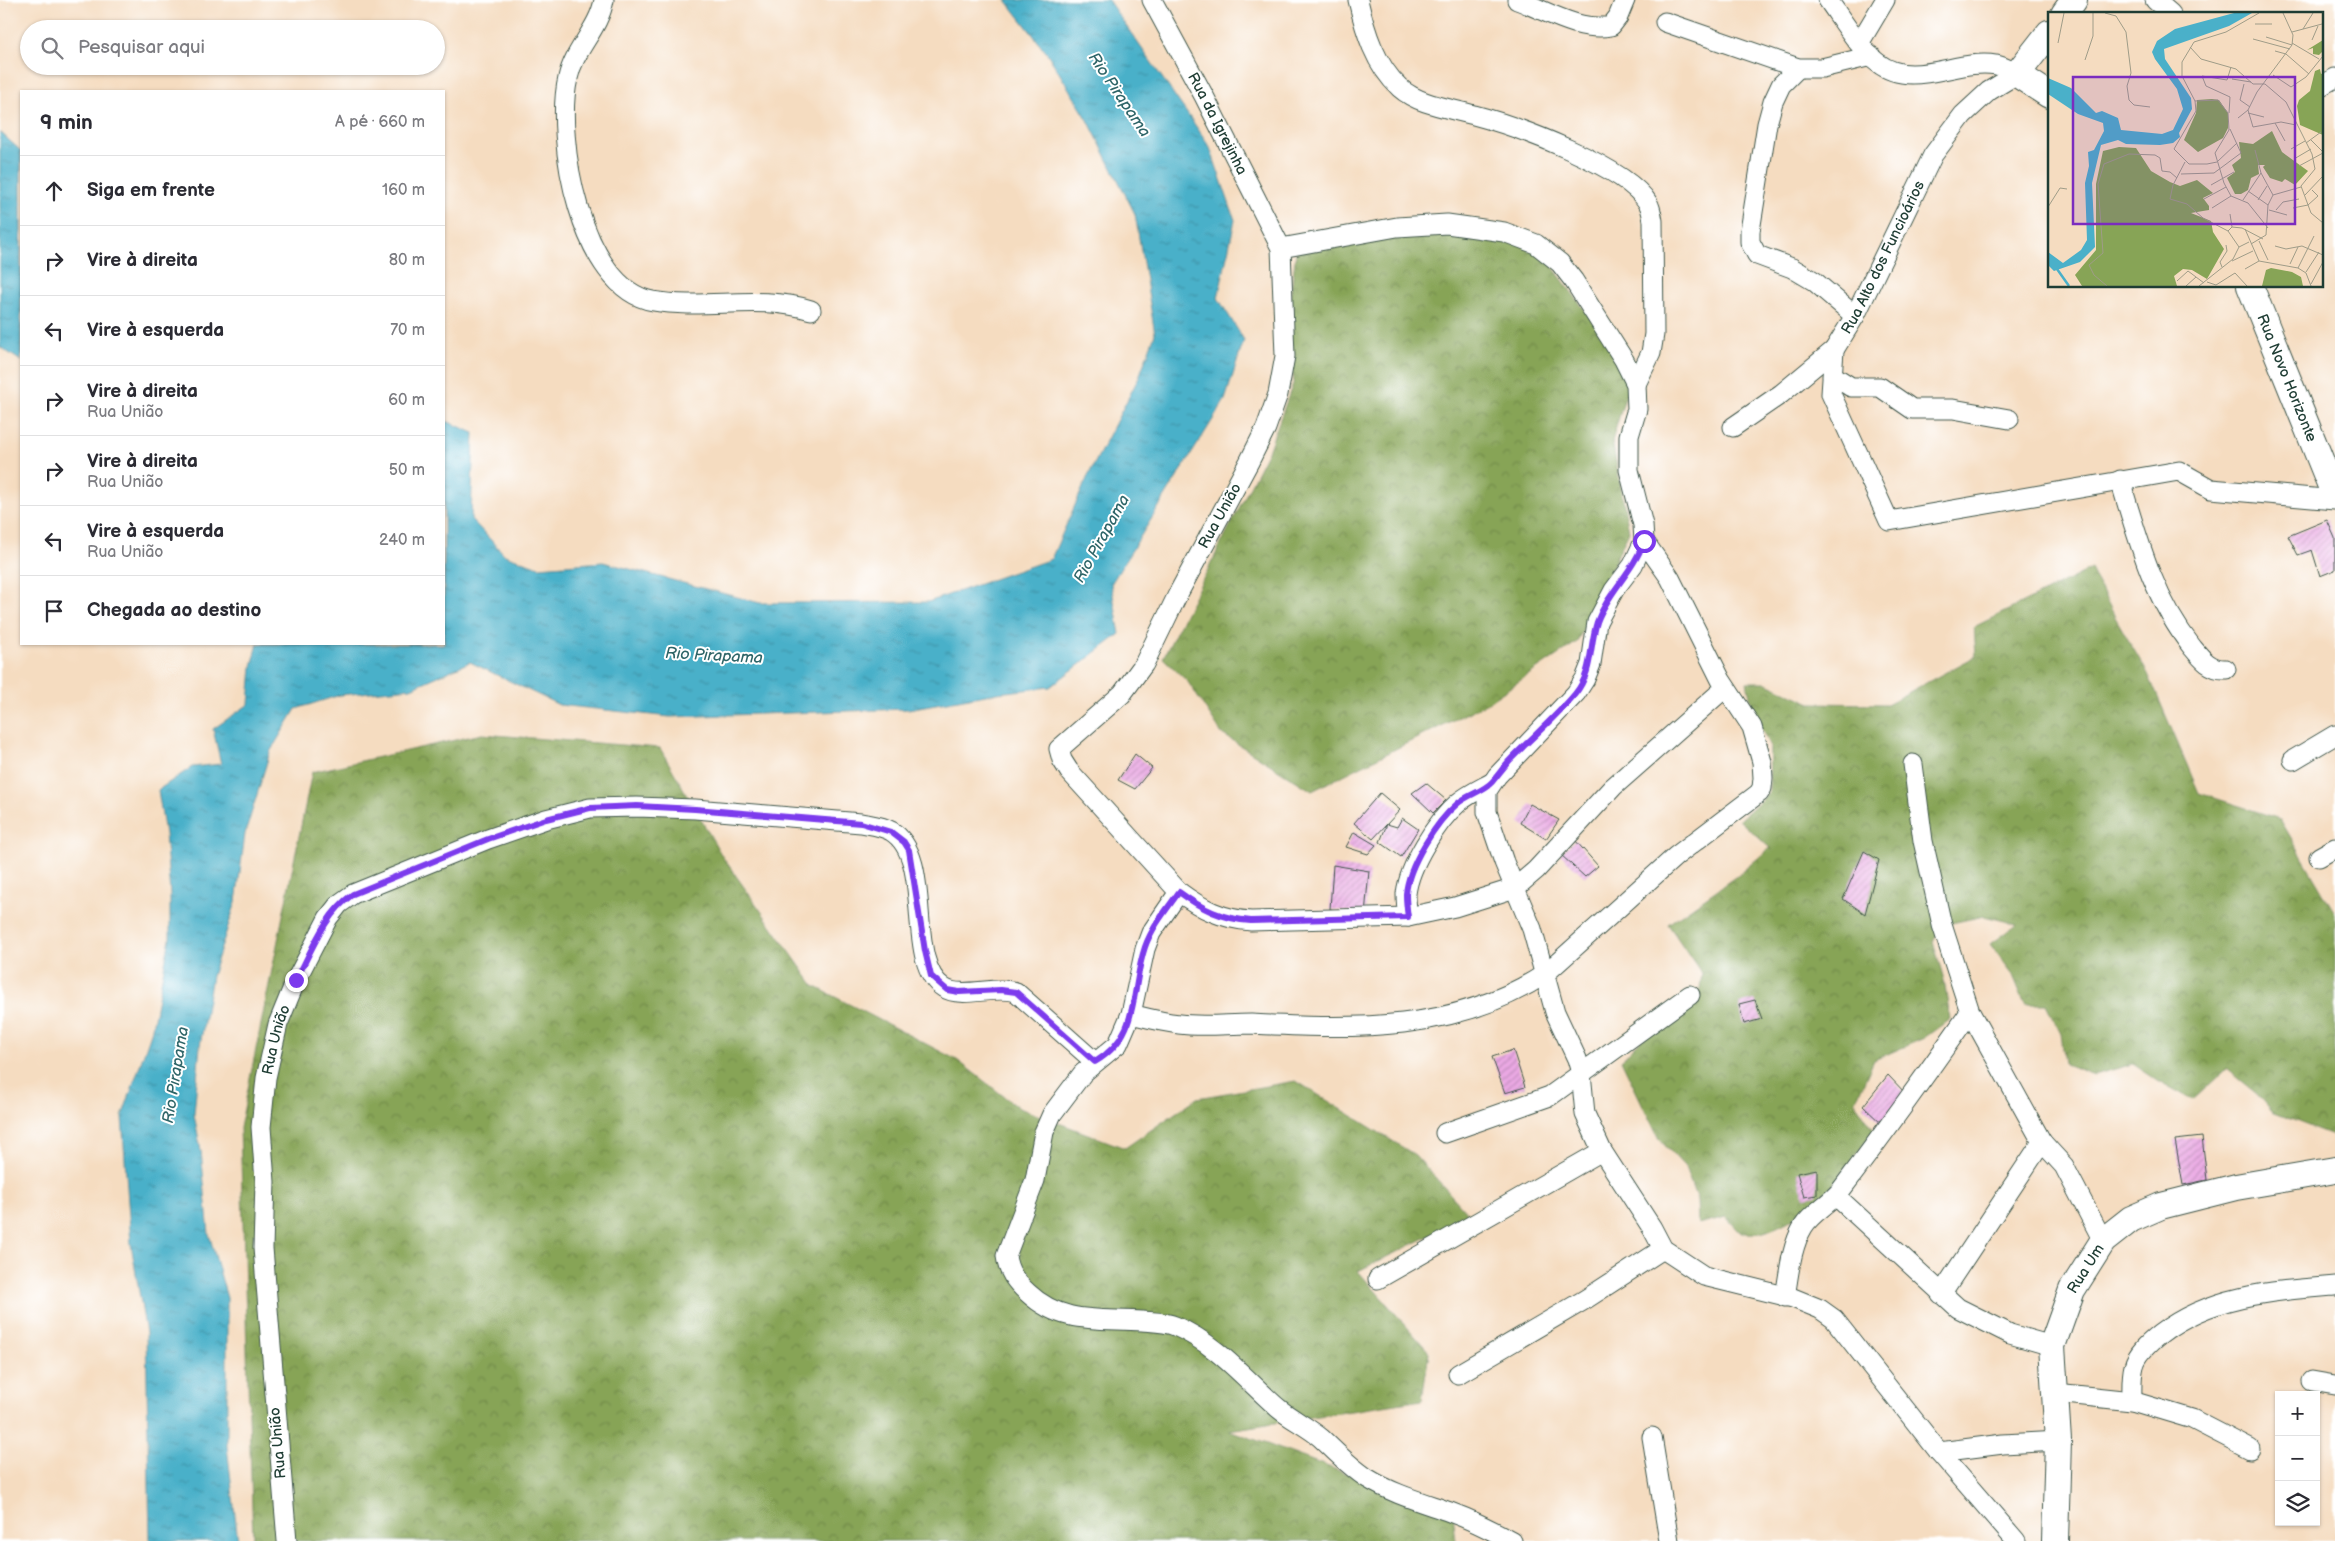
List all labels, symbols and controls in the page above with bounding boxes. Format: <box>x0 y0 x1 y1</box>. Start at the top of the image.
inset map <box>2048 12 2322 288</box>
search box <box>20 20 445 75</box>
icon: search <box>38 34 66 62</box>
text: Pesquisar aqui <box>78 36 205 59</box>
water label: Rio Pirapama <box>1084 49 1154 141</box>
street label: Rua da Igrejinha <box>1184 69 1252 178</box>
text: 9 min <box>40 110 93 135</box>
text: A pé · 660 m <box>335 113 425 132</box>
icon: ahead <box>40 177 68 205</box>
street label: Rua Alto dos Funcioários <box>1837 177 1929 337</box>
text: Siga em frente <box>87 179 215 202</box>
text: 160 m <box>382 181 425 200</box>
icon: right <box>40 247 68 275</box>
text: Vire à direita <box>87 249 198 272</box>
text: 80 m <box>389 251 425 270</box>
street label: Rua Novo Horizonte <box>2253 311 2322 445</box>
icon: left <box>40 317 68 345</box>
text: Vire à esquerda <box>87 319 224 342</box>
text: 70 m <box>390 321 425 340</box>
text: Vire à direita <box>87 380 198 403</box>
icon: right <box>40 387 68 415</box>
text: 60 m <box>388 391 425 410</box>
text: Rua União <box>87 403 163 422</box>
text: Vire à direita <box>87 450 198 473</box>
icon: right <box>40 457 68 485</box>
text: 50 m <box>389 461 425 480</box>
text: Rua União <box>87 473 163 492</box>
street label: Rua União <box>1194 480 1246 552</box>
water label: Rio Pirapama <box>1070 492 1134 586</box>
text: Vire à esquerda <box>87 520 224 543</box>
icon: left <box>40 527 68 555</box>
route start <box>1633 530 1656 553</box>
text: 240 m <box>379 531 425 550</box>
text: Rua União <box>87 543 163 562</box>
icon: arrive <box>40 597 68 625</box>
text: Chegada ao destino <box>87 599 261 622</box>
water label: Rio Pirapama <box>665 644 763 668</box>
route end <box>285 969 308 992</box>
street label: Rua União <box>258 1002 294 1076</box>
water label: Rio Pirapama <box>159 1025 193 1125</box>
street label: Rua Um <box>2063 1240 2108 1297</box>
map controls <box>2275 1391 2320 1526</box>
button: + <box>2275 1391 2320 1436</box>
street label: Rua União <box>265 1406 291 1480</box>
button: − <box>2275 1436 2320 1481</box>
button: layers <box>2275 1481 2320 1526</box>

